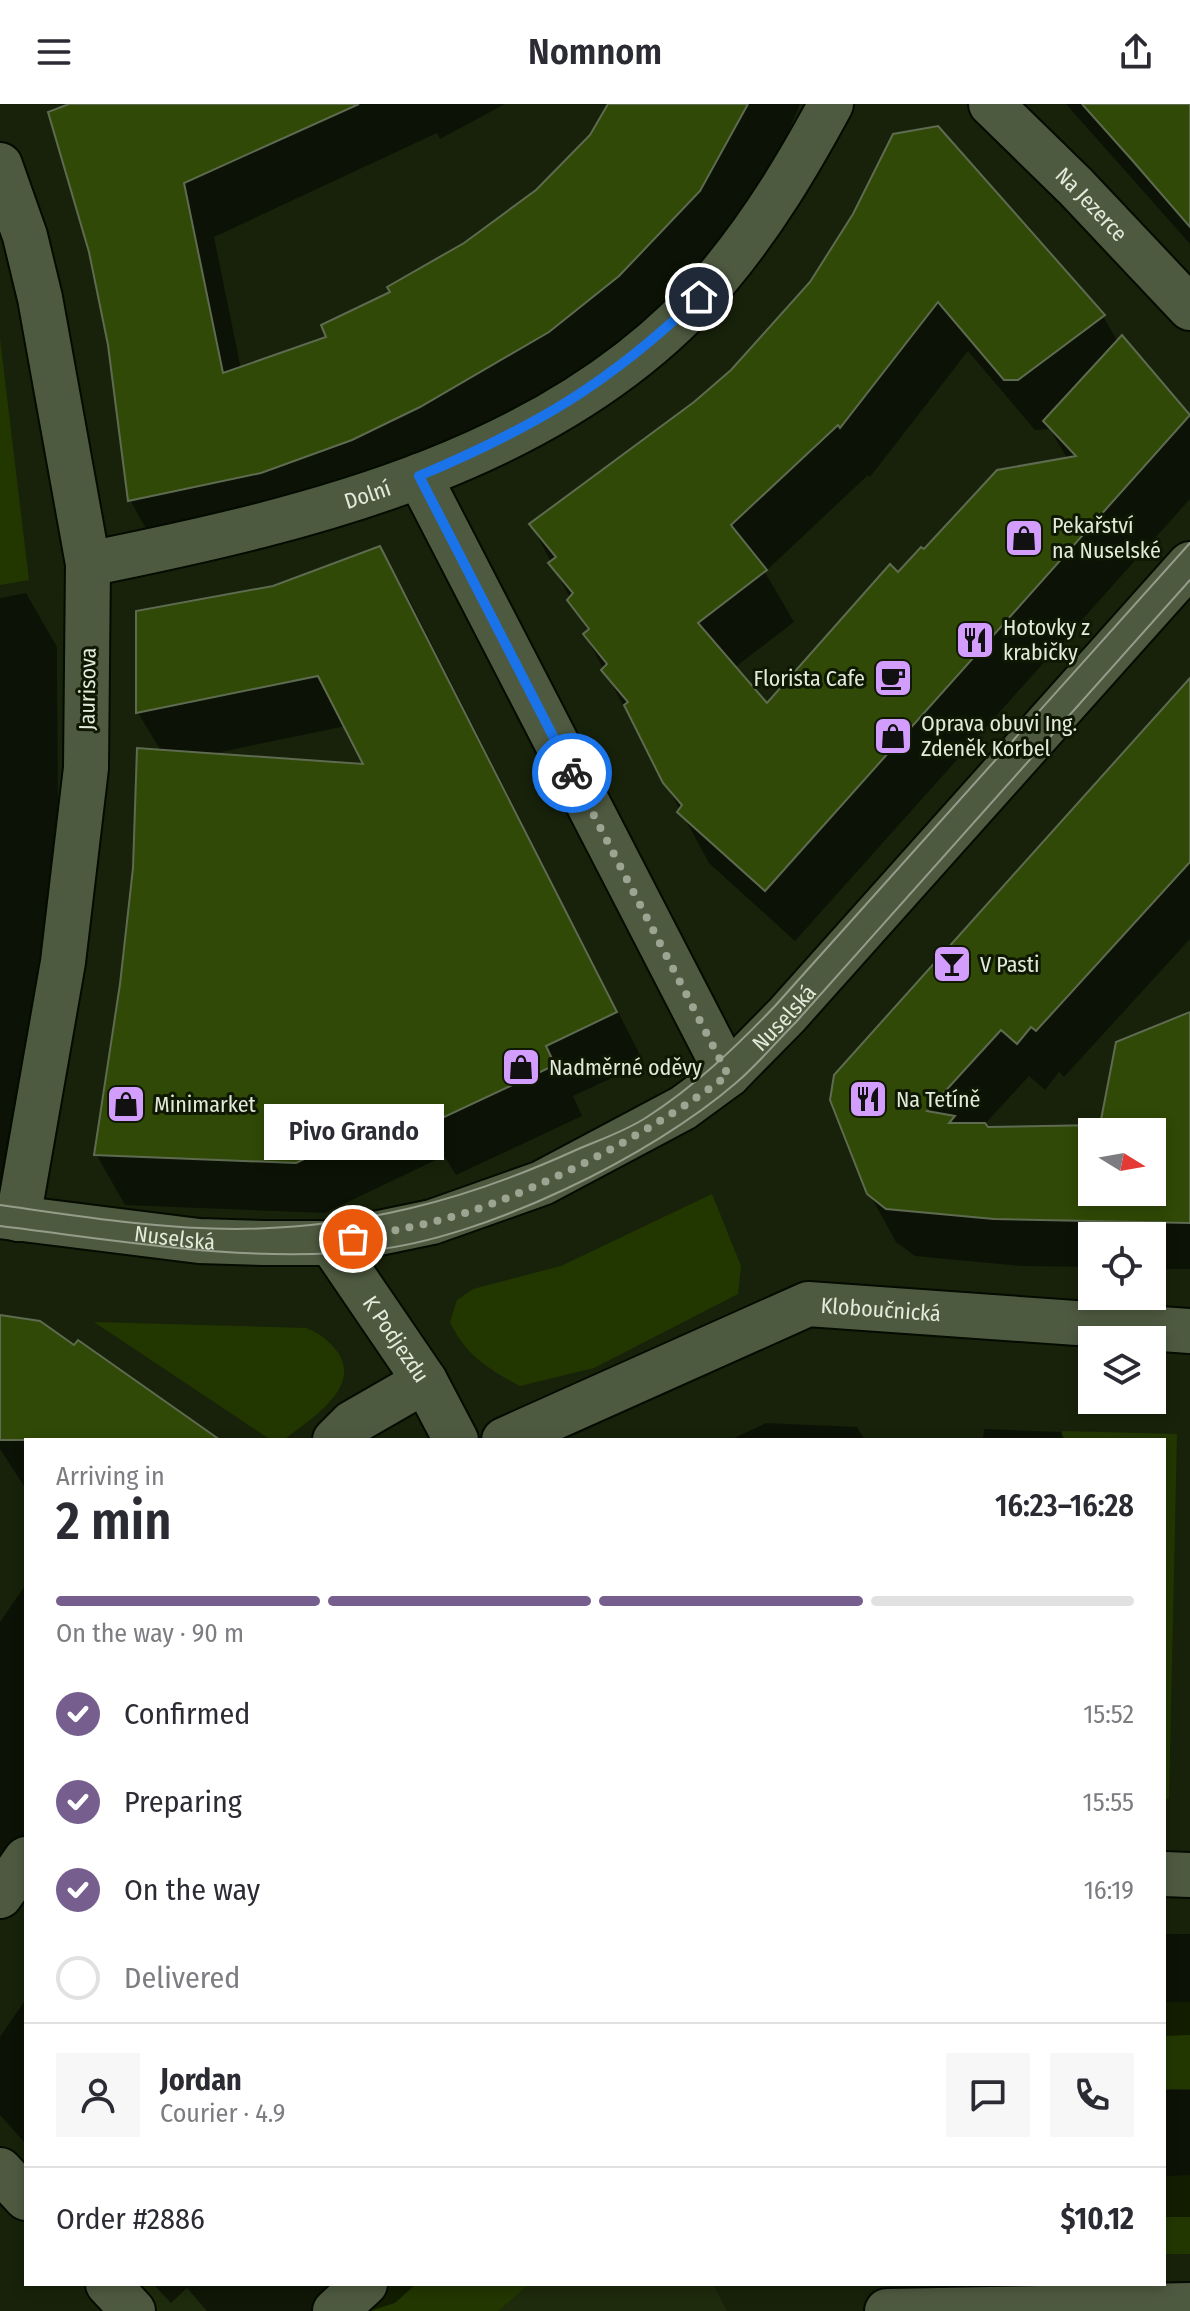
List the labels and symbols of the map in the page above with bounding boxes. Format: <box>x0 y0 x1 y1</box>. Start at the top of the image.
street label: Na Jezerce <box>1050 162 1133 247</box>
pin <box>665 263 733 331</box>
street label: Dolní <box>341 474 395 515</box>
place label: Pekařství na Nuselské <box>1052 512 1161 564</box>
shop icon: Pekařství na Nuselské <box>1003 517 1045 559</box>
place label: Hotovky z krabičky <box>1003 614 1090 666</box>
restaurant icon: Hotovky z krabičky <box>954 619 996 661</box>
street label: Jaurisova <box>73 647 102 731</box>
cafe icon: Florista Cafe <box>872 657 914 699</box>
place label: Florista Cafe <box>754 665 865 692</box>
place label: Oprava obuvi Ing. Zdeněk Korbel <box>921 710 1077 762</box>
shop icon: Oprava obuvi Ing. Zdeněk Korbel <box>872 715 914 757</box>
courier <box>532 733 612 813</box>
bar icon: V Pasti <box>931 943 973 985</box>
place label: V Pasti <box>980 951 1040 978</box>
street label: Nuselská <box>746 979 822 1057</box>
shop icon: Nadměrné oděvy <box>500 1046 542 1088</box>
place label: Nadměrné oděvy <box>549 1054 702 1081</box>
restaurant icon: Na Tetíně <box>847 1078 889 1120</box>
shop icon: Minimarket <box>105 1083 147 1125</box>
place label: Na Tetíně <box>896 1086 980 1113</box>
place label: Minimarket <box>154 1091 257 1118</box>
callout: Pivo Grando <box>263 1103 443 1159</box>
north arrow <box>1078 1118 1166 1206</box>
pin <box>319 1205 387 1273</box>
street label: Nuselská <box>133 1220 215 1255</box>
street label: K Podjezdu <box>357 1291 435 1388</box>
street label: Kloboučnická <box>820 1292 942 1327</box>

